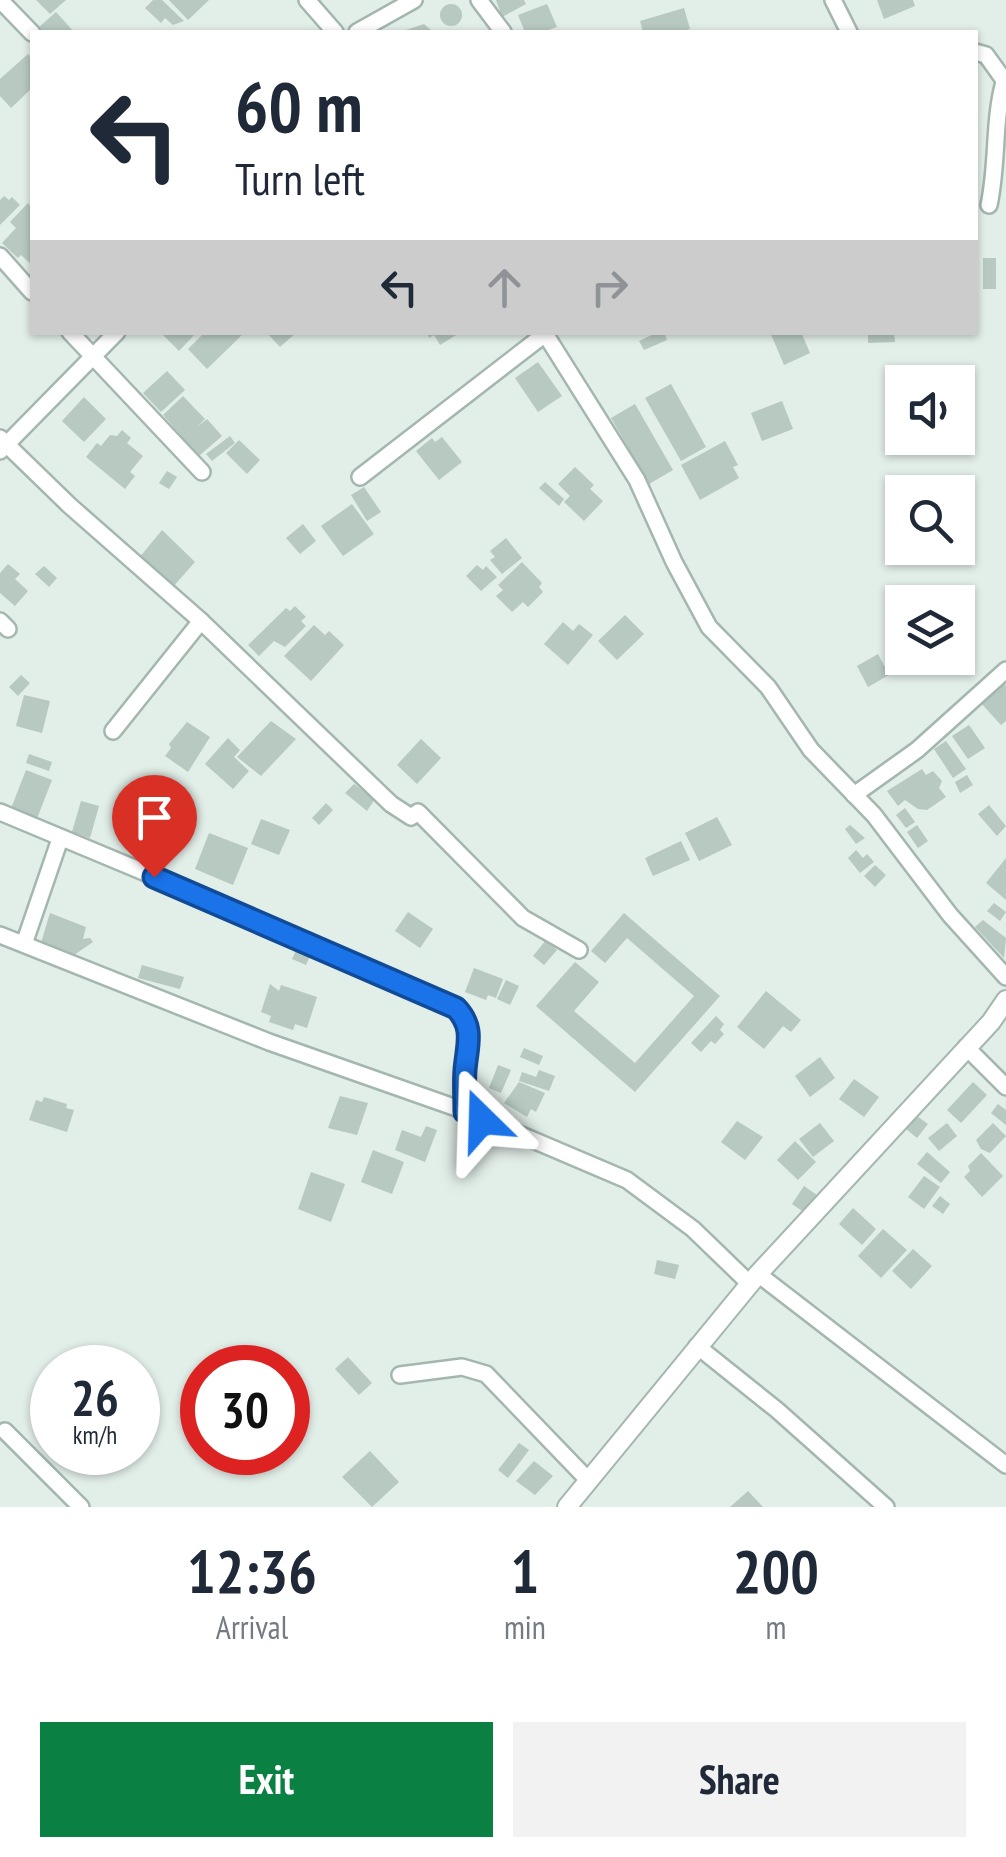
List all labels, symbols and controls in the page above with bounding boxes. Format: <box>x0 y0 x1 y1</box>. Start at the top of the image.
text: 60 m <box>235 61 363 151</box>
icon: left <box>70 70 200 200</box>
text: Turn left <box>235 149 365 207</box>
icon: left <box>372 260 427 315</box>
icon: ahead <box>477 260 532 315</box>
icon: right <box>582 260 637 315</box>
map controls <box>885 365 975 675</box>
button: sound <box>885 365 975 455</box>
button: search <box>885 475 975 565</box>
button: layers <box>885 585 975 675</box>
pin <box>112 775 197 878</box>
icon: arrive <box>127 790 182 845</box>
position arrow <box>430 1068 534 1172</box>
speed limit sign: 30 <box>180 1345 310 1475</box>
text: 26 <box>71 1365 119 1430</box>
text: km/h <box>73 1419 117 1451</box>
text: 12:36 <box>187 1532 317 1610</box>
text: 1 <box>511 1532 539 1610</box>
text: 200 <box>733 1532 819 1610</box>
text: Arrival <box>216 1606 288 1648</box>
text: min <box>504 1606 546 1648</box>
text: m <box>765 1606 786 1648</box>
button: Exit <box>40 1722 493 1837</box>
button: Share <box>513 1722 966 1837</box>

